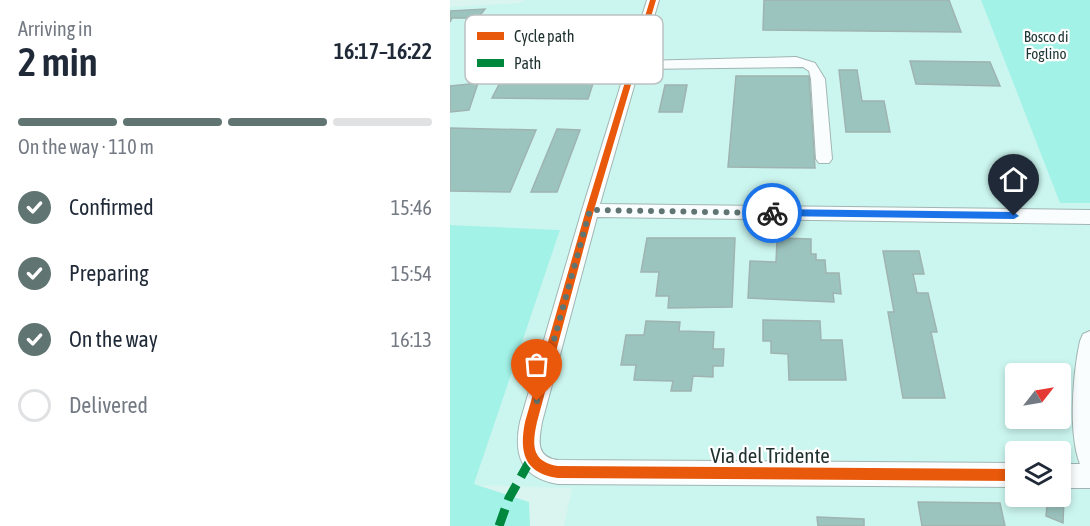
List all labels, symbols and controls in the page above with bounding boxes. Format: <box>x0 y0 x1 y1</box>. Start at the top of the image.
legend <box>465 15 663 84</box>
text: Arriving in <box>18 17 92 40</box>
text: Cycle path <box>514 27 574 46</box>
park label: Bosco di Foglino <box>1024 28 1068 62</box>
text: 16:17–16:22 <box>334 38 432 64</box>
text: 2 min <box>18 40 98 84</box>
text: Path <box>514 54 541 72</box>
text: On the way · 110 m <box>18 135 154 158</box>
pin <box>988 154 1039 216</box>
icon: home <box>997 163 1030 196</box>
courier <box>742 183 802 243</box>
icon: check <box>18 191 51 224</box>
text: Confirmed <box>69 194 154 220</box>
text: 15:46 <box>391 196 432 219</box>
icon: bike <box>756 197 789 230</box>
icon: check <box>18 257 51 290</box>
text: Preparing <box>69 260 149 286</box>
text: 15:54 <box>391 262 432 285</box>
icon: check <box>18 323 51 356</box>
text: On the way <box>69 326 158 352</box>
text: 16:13 <box>391 328 432 351</box>
pin <box>511 339 562 401</box>
icon: bag <box>520 348 553 381</box>
north arrow <box>1005 363 1071 429</box>
map controls <box>1005 363 1071 507</box>
text: Delivered <box>69 392 148 418</box>
button: layers <box>1005 441 1071 507</box>
street label: Via del Tridente <box>710 443 830 467</box>

